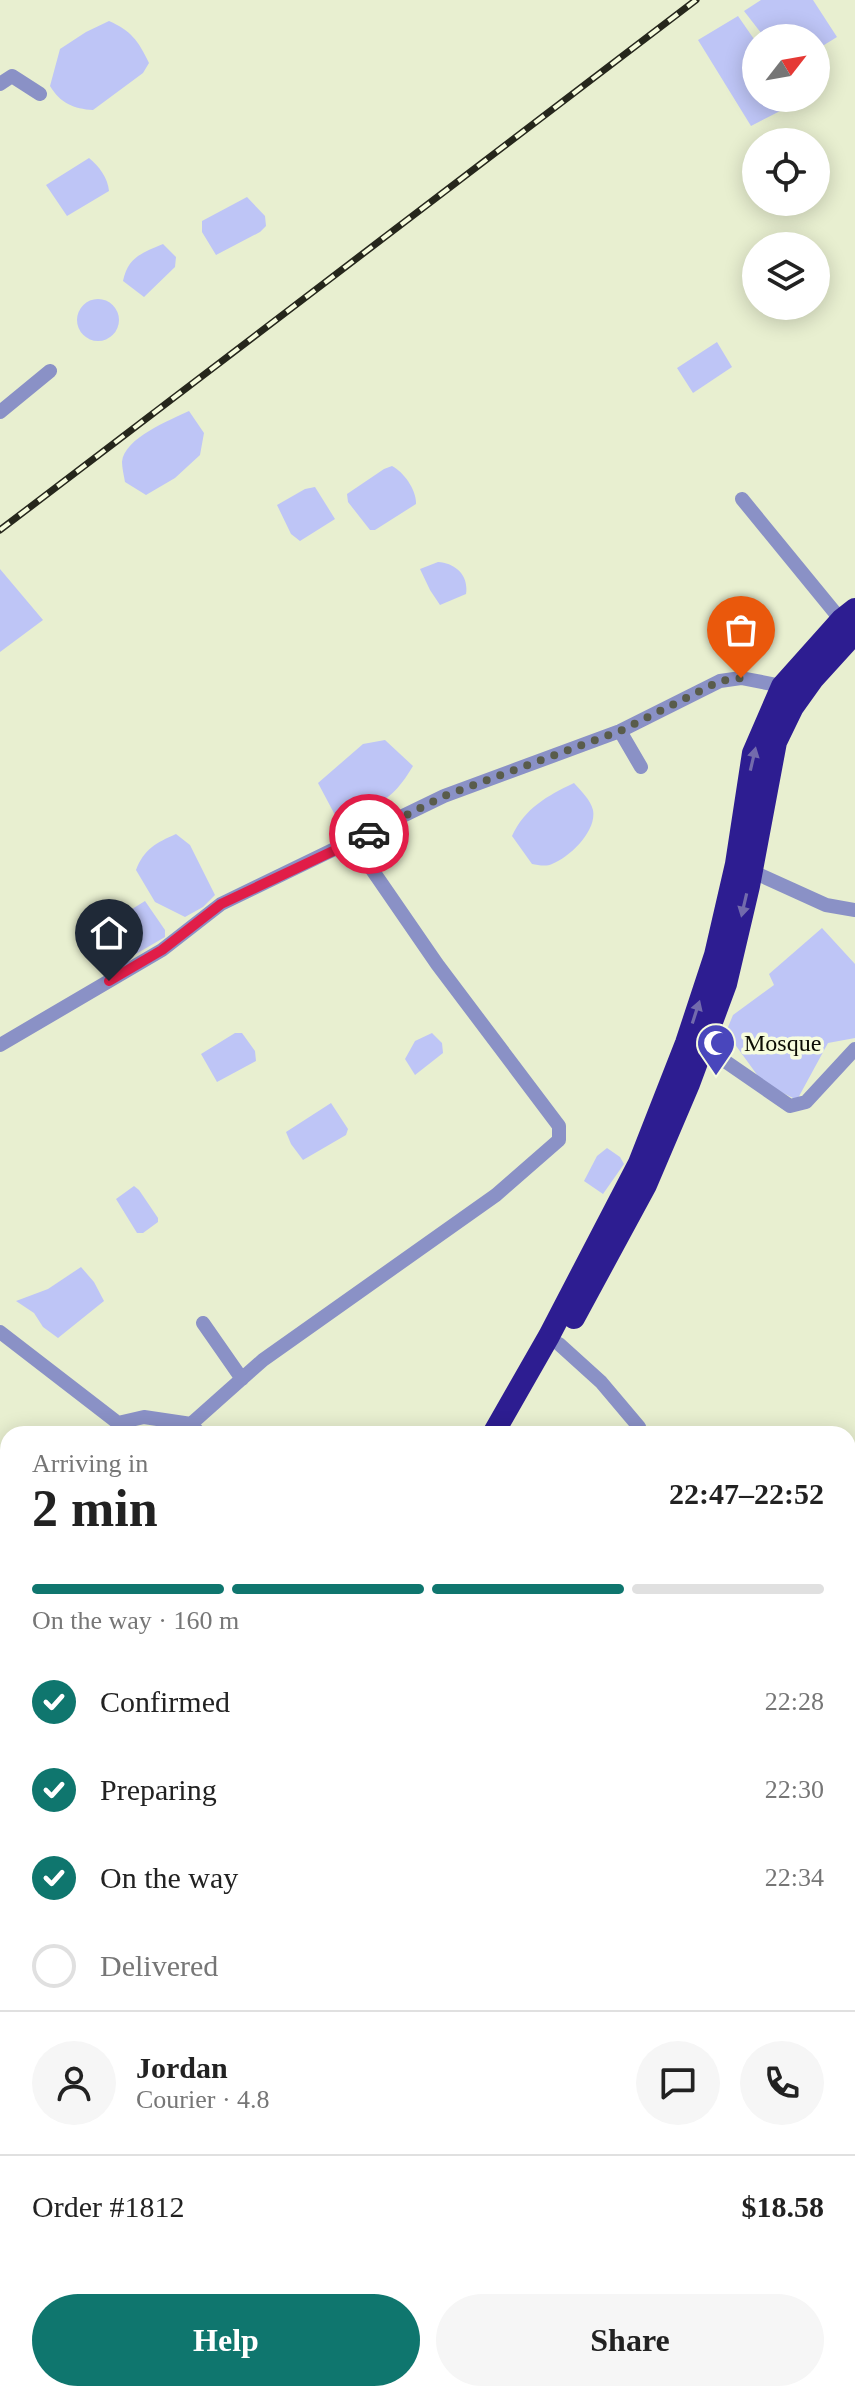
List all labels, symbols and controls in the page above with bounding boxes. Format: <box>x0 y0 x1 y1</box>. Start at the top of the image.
north arrow <box>742 24 830 112</box>
map controls <box>742 24 830 320</box>
button: locate <box>742 128 830 216</box>
button: layers <box>742 232 830 320</box>
pin <box>707 596 775 678</box>
icon: bag <box>719 608 763 652</box>
one-way arrow <box>747 746 760 771</box>
courier <box>329 794 409 874</box>
icon: car <box>347 812 391 856</box>
one-way arrow <box>738 893 750 918</box>
pin <box>75 899 143 981</box>
icon: home <box>87 911 131 955</box>
one-way arrow <box>691 999 703 1023</box>
mosque icon: Mosque <box>695 1022 737 1077</box>
place label: Mosque <box>744 1030 821 1056</box>
text: Arriving in <box>32 1449 148 1478</box>
text: 22:47–22:52 <box>669 1477 824 1510</box>
text: 2 min <box>32 1480 158 1537</box>
text: On the way · 160 m <box>32 1606 239 1635</box>
icon: check <box>32 1680 76 1724</box>
text: Confirmed <box>100 1685 230 1718</box>
text: 22:28 <box>765 1687 824 1716</box>
icon: check <box>32 1768 76 1812</box>
text: Preparing <box>100 1773 217 1806</box>
text: 22:30 <box>765 1775 824 1804</box>
icon: check <box>32 1856 76 1900</box>
text: On the way <box>100 1861 238 1894</box>
text: 22:34 <box>765 1863 824 1892</box>
text: Delivered <box>100 1949 218 1982</box>
button: person <box>32 2041 116 2125</box>
button: chat <box>636 2041 720 2125</box>
button: phone <box>740 2041 824 2125</box>
text: Jordan <box>136 2051 228 2084</box>
text: Courier · 4.8 <box>136 2085 270 2114</box>
text: Order #1812 <box>32 2190 184 2223</box>
text: $18.58 <box>742 2190 824 2223</box>
button: Help <box>32 2294 420 2386</box>
button: Share <box>436 2294 824 2386</box>

